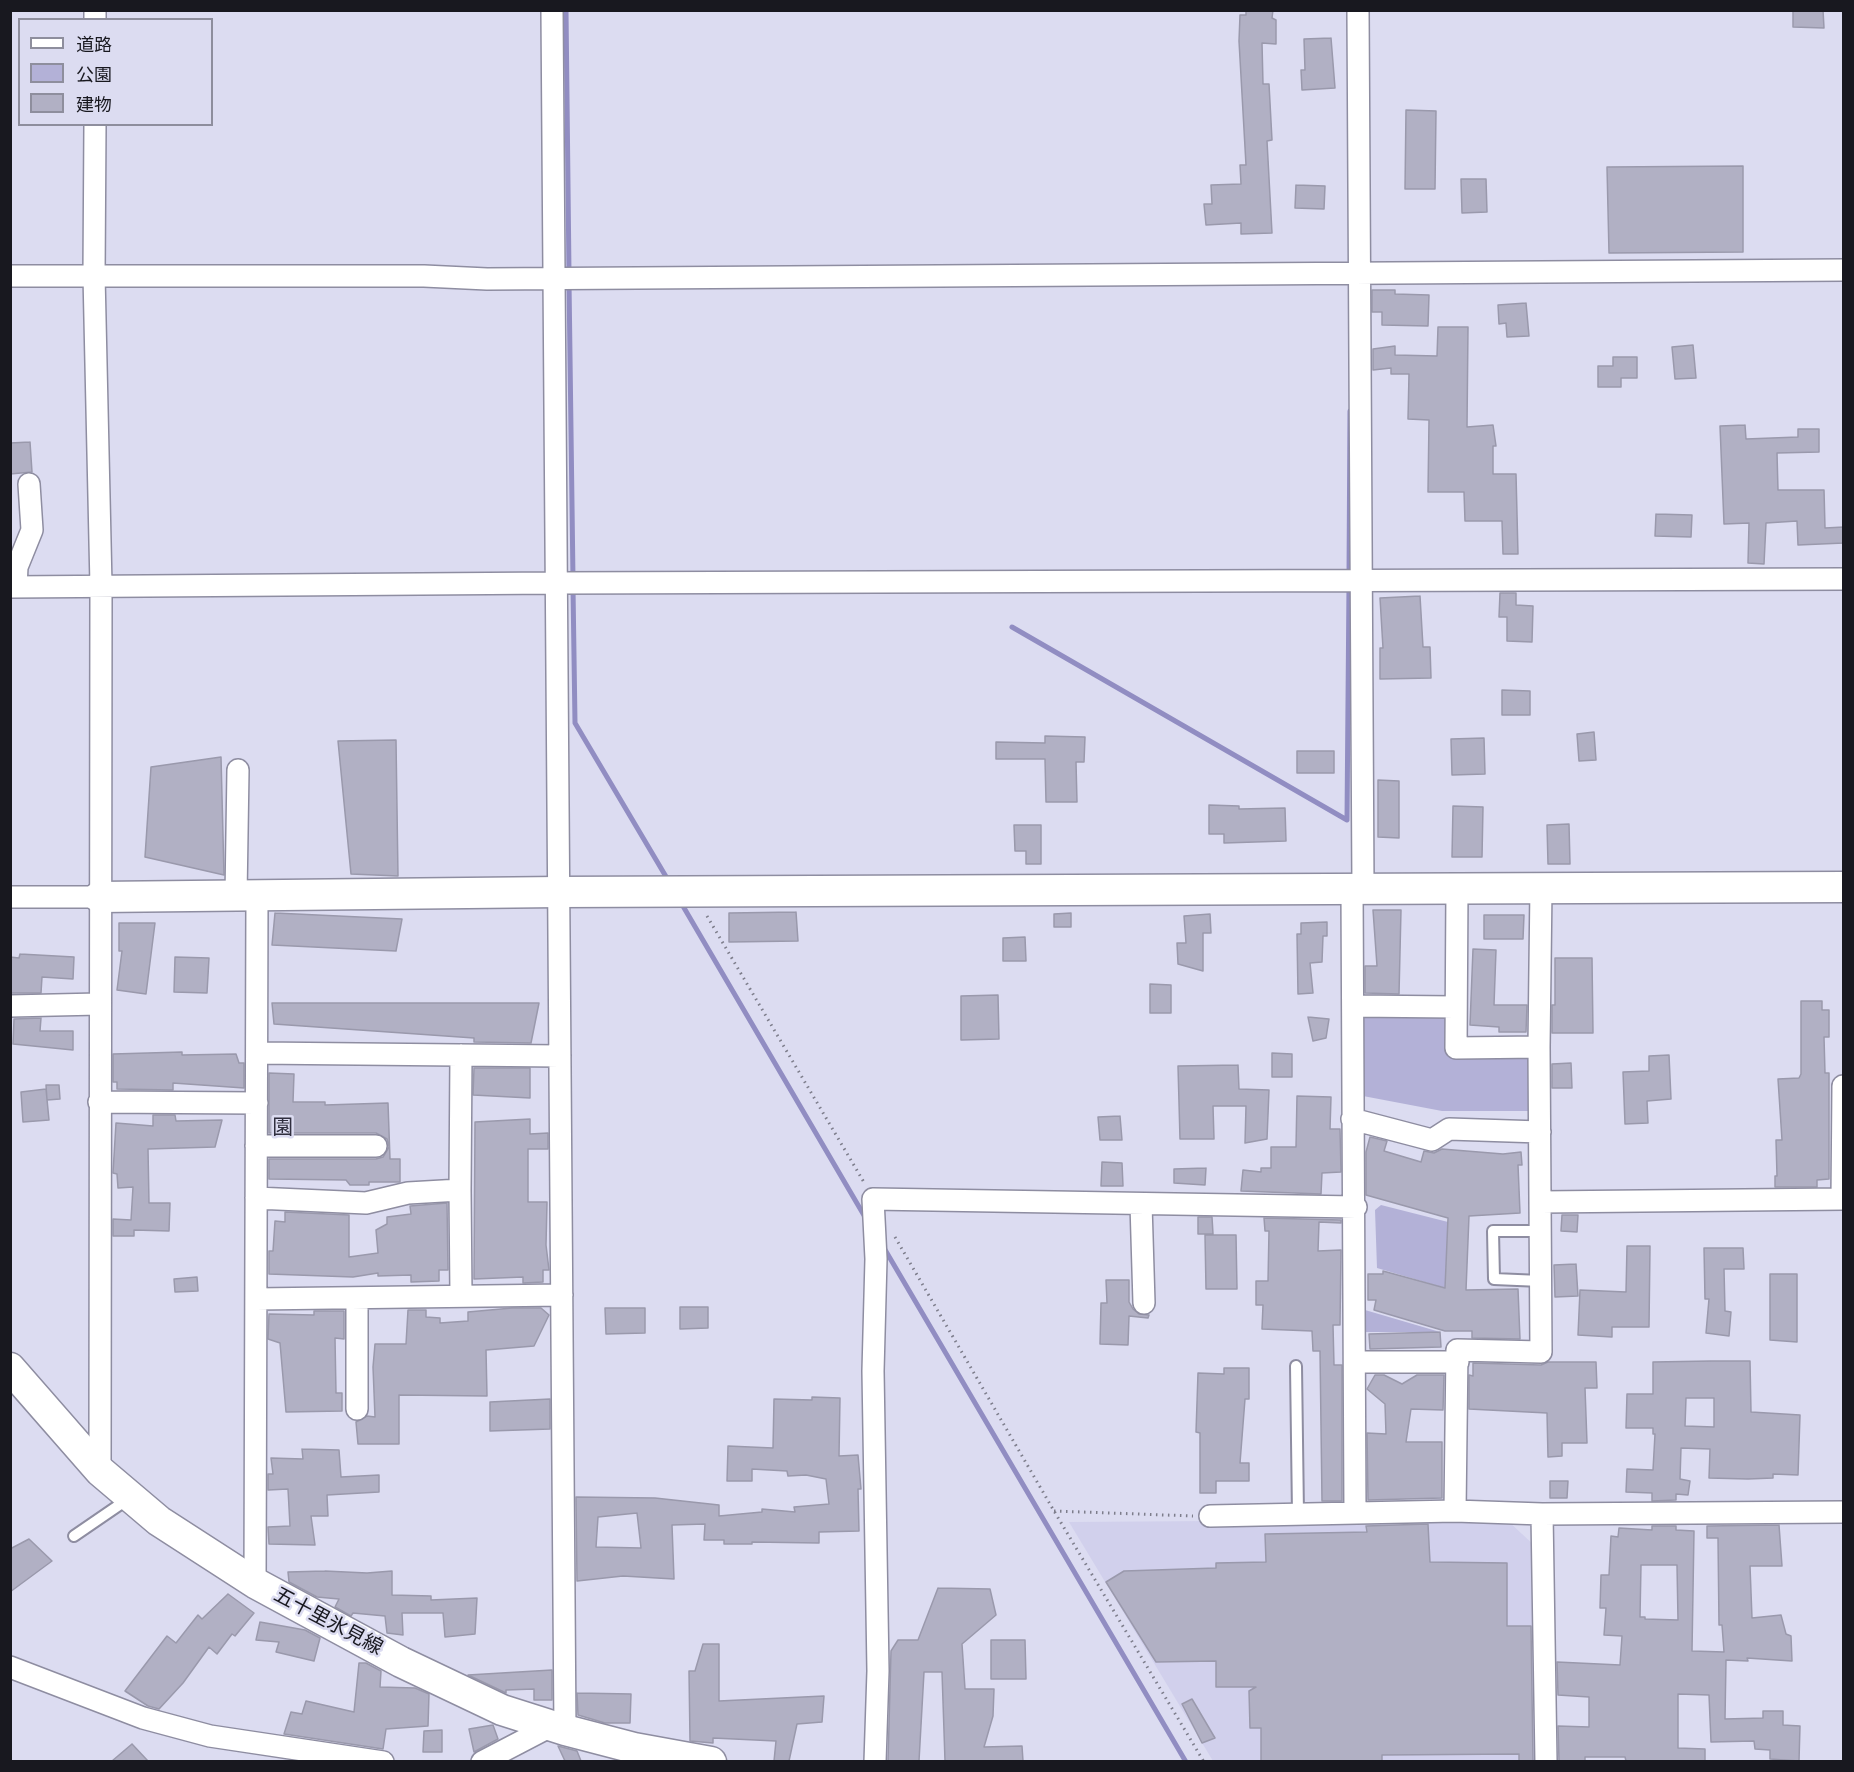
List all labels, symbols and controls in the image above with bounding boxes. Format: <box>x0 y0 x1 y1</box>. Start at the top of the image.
legend <box>18 18 213 126</box>
text: 道路 <box>76 33 112 56</box>
text: 公園 <box>76 63 112 86</box>
text: 建物 <box>76 93 112 116</box>
district label: 園 <box>273 1115 293 1141</box>
street label: 五十里氷見線 <box>269 1583 387 1661</box>

